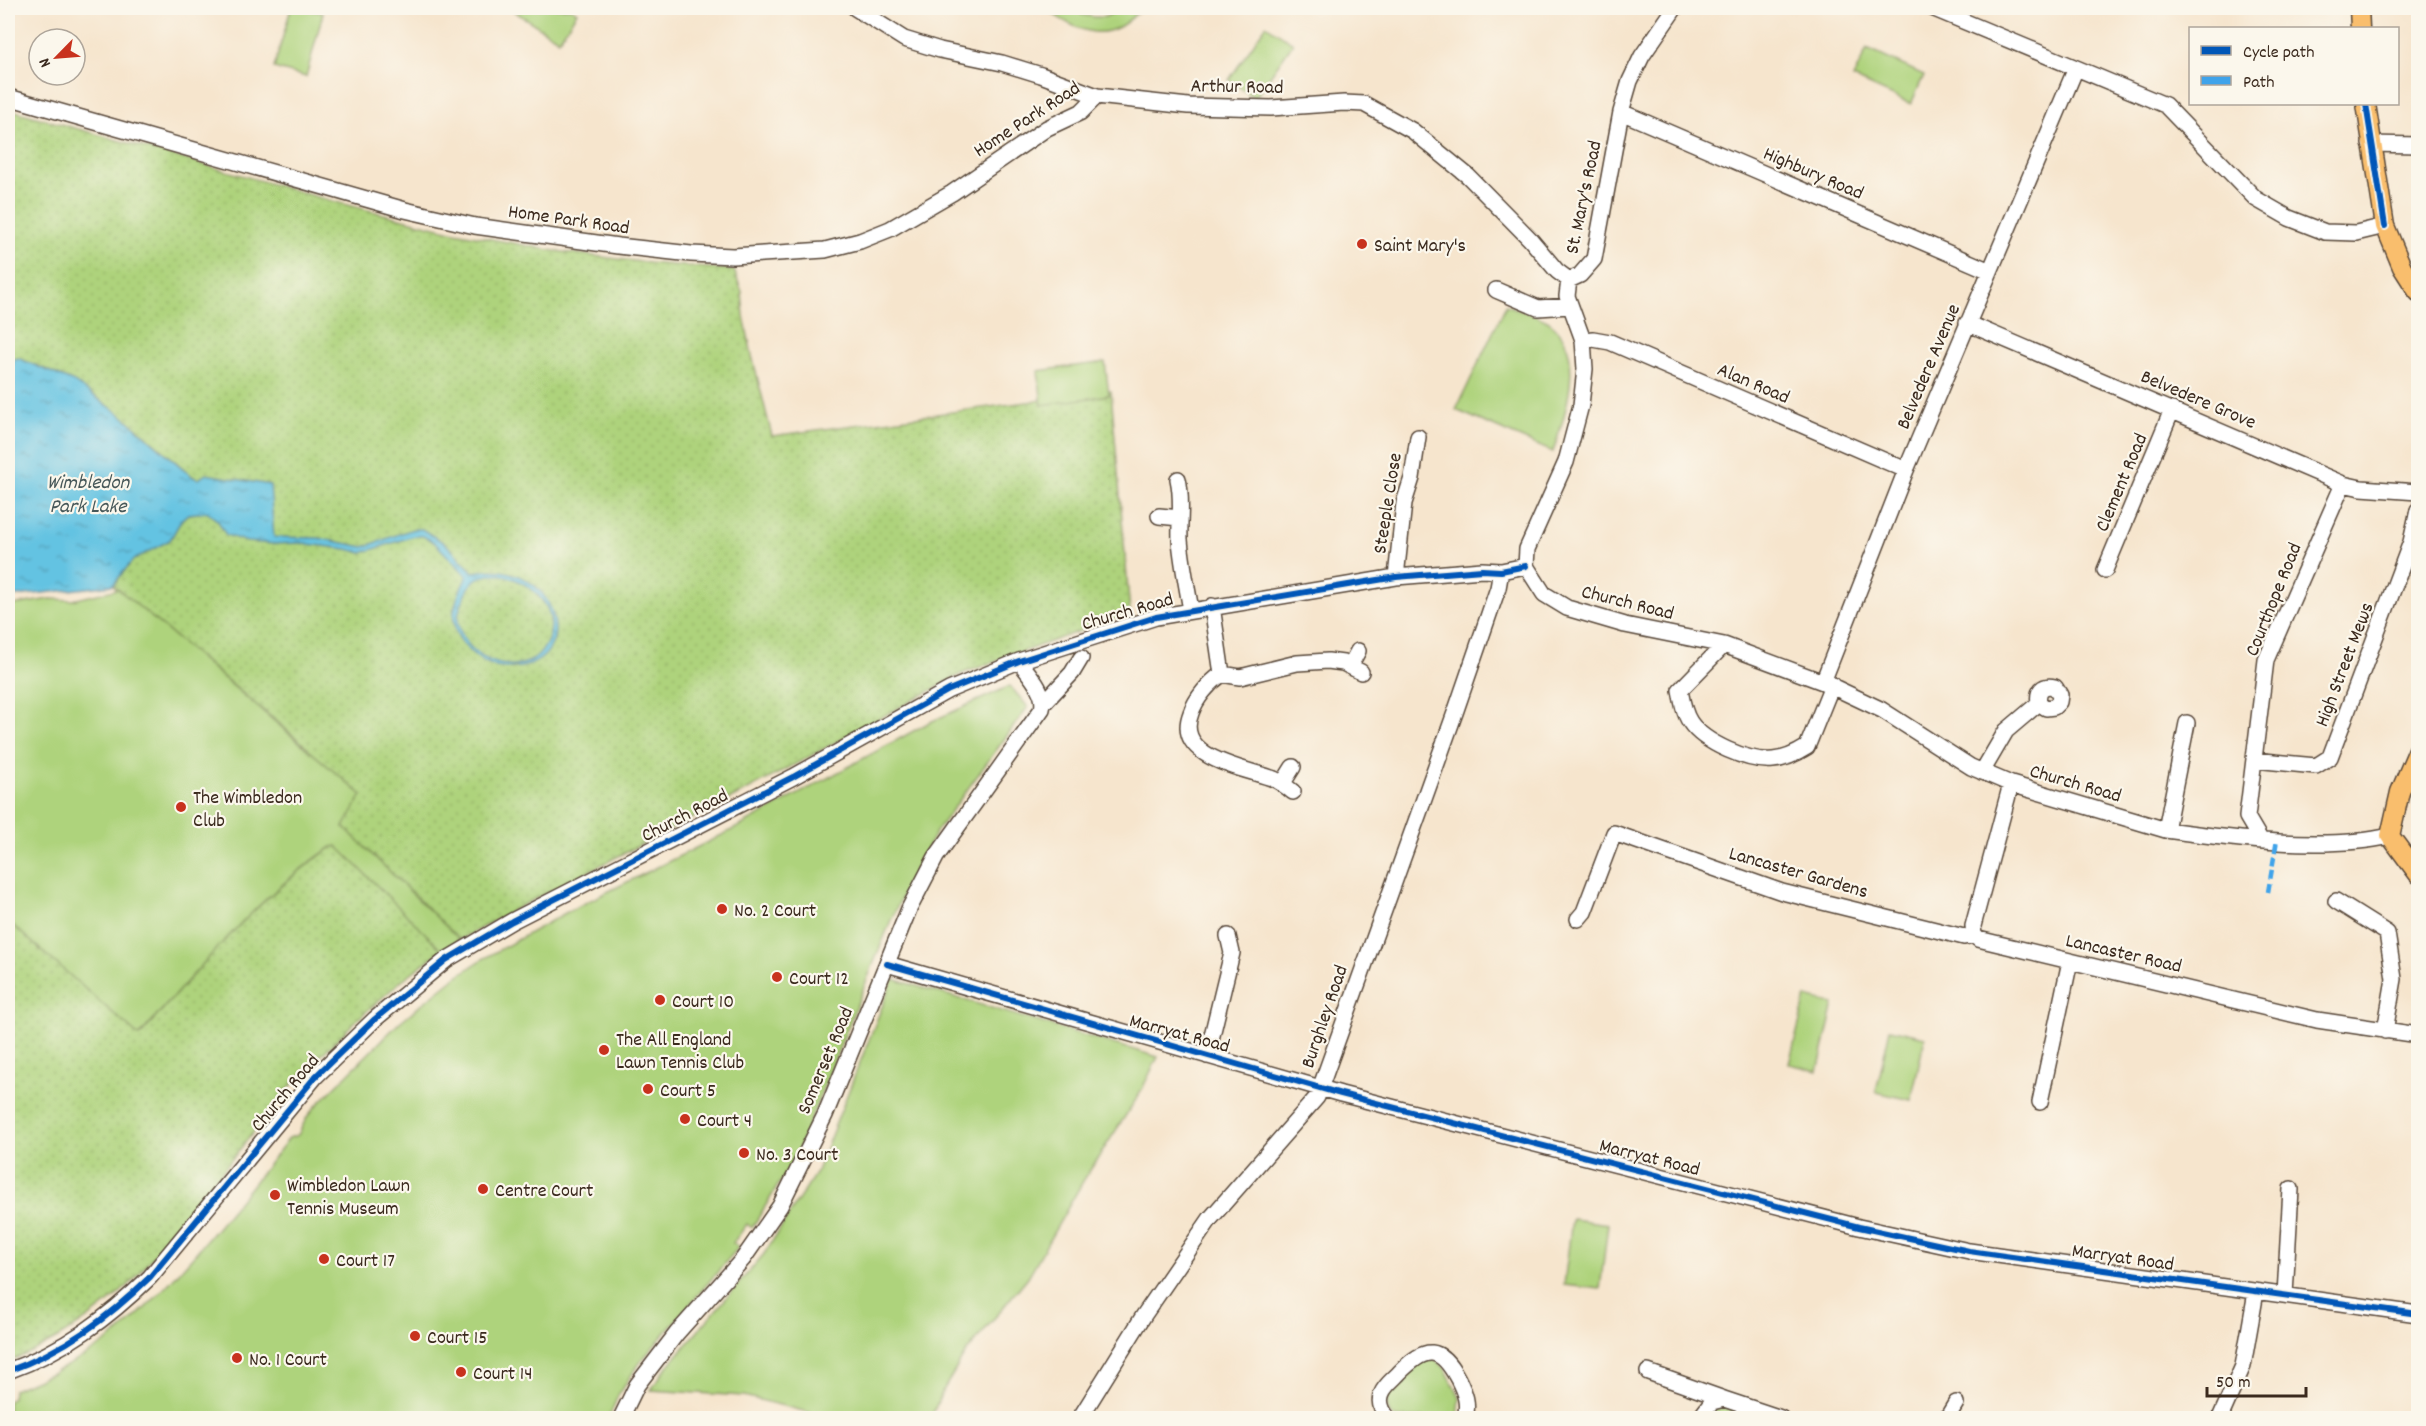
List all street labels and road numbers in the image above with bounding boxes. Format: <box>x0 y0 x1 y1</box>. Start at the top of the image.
street label: Arthur Road <box>1190 73 1284 103</box>
street label: Home Park Road <box>969 75 1087 166</box>
street label: St. Mary's Road <box>1559 138 1611 257</box>
street label: Highbury Road <box>1758 141 1867 208</box>
street label: Home Park Road <box>506 199 631 243</box>
street label: Belvedere Avenue <box>1891 300 1969 434</box>
street label: Alan Road <box>1712 357 1793 413</box>
street label: Belvedere Grove <box>2136 364 2260 438</box>
street label: Clement Road <box>2089 430 2156 537</box>
street label: Steeple Close <box>1367 451 1411 556</box>
street label: Courthope Road <box>2239 539 2310 661</box>
street label: Church Road <box>1578 579 1676 629</box>
street label: Church Road <box>1079 586 1177 639</box>
street label: High Street Mews <box>2309 599 2382 731</box>
street label: Church Road <box>2026 758 2124 811</box>
street label: Church Road <box>637 783 734 851</box>
street label: Lancaster Gardens <box>1725 841 1871 907</box>
street label: Lancaster Road <box>2063 928 2184 982</box>
street label: Burghley Road <box>1295 962 1357 1072</box>
street label: Somerset Road <box>792 1003 862 1119</box>
street label: Marryat Road <box>1126 1008 1232 1062</box>
street label: Church Road <box>245 1049 327 1139</box>
street label: Marryat Road <box>1596 1133 1703 1185</box>
street label: Marryat Road <box>2070 1238 2175 1280</box>

